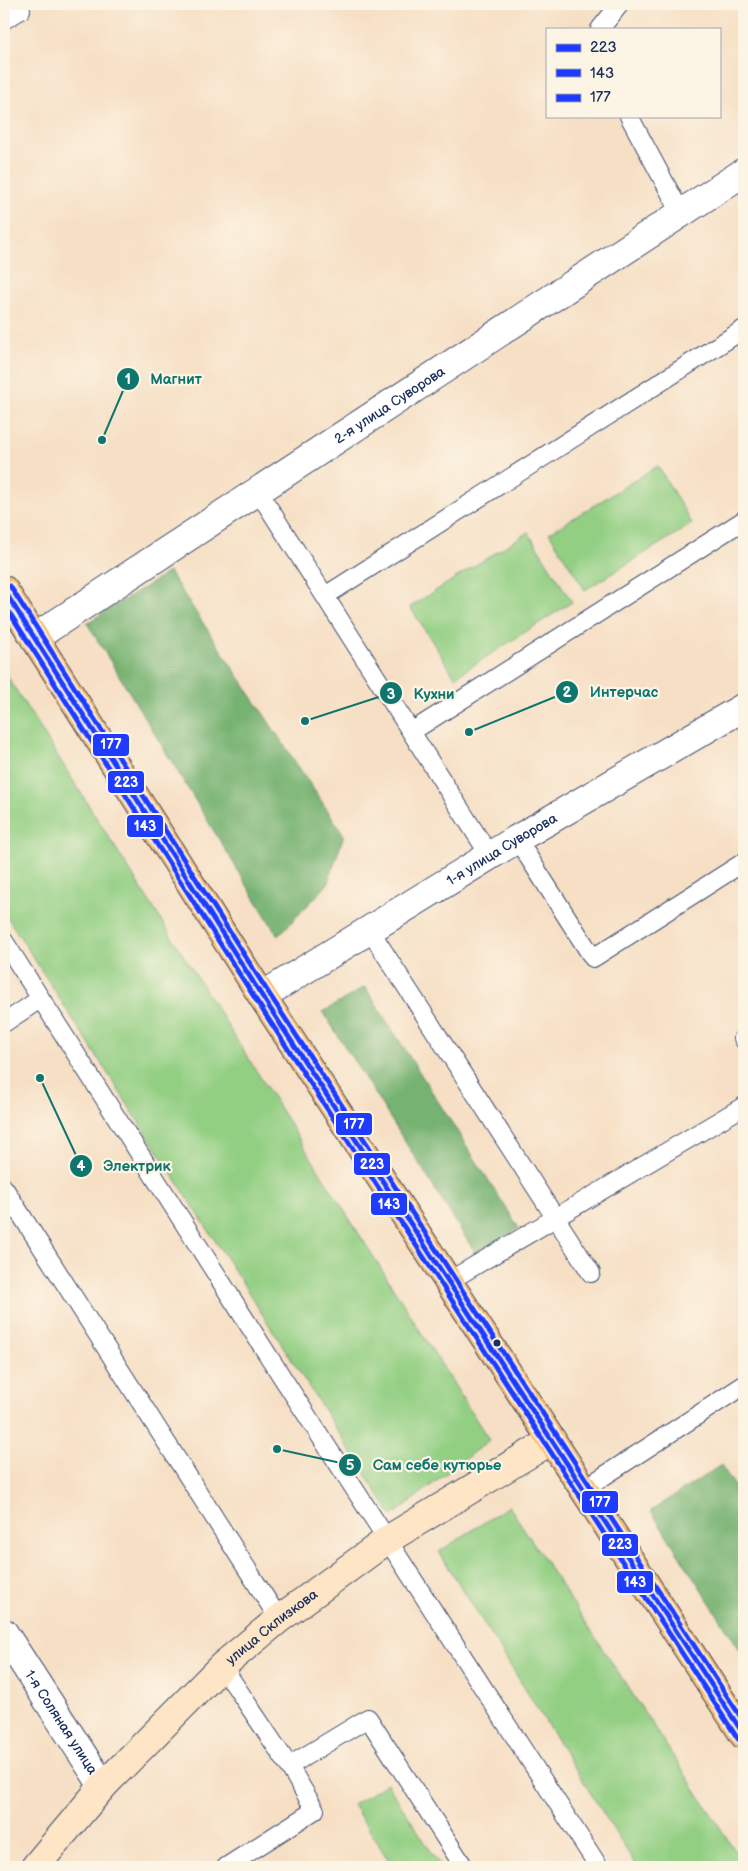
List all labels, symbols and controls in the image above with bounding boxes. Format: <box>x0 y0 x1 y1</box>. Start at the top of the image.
legend <box>546 28 720 118</box>
text: 223 <box>590 38 617 57</box>
text: 143 <box>590 64 614 83</box>
text: 177 <box>590 88 611 107</box>
street label: 2-я улица Суворова <box>331 362 448 447</box>
callout: Магнит <box>115 364 212 394</box>
text: 1 <box>125 370 131 389</box>
text: Магнит <box>150 370 203 389</box>
callout: Интерчас <box>554 677 668 707</box>
callout: Кухни <box>379 678 465 708</box>
text: 2 <box>563 683 572 702</box>
text: Интерчас <box>590 683 659 702</box>
text: 3 <box>387 685 396 704</box>
text: Кухни <box>413 685 455 704</box>
line badge: 177 <box>92 733 130 757</box>
text: 177 <box>100 736 122 753</box>
line badge: 223 <box>107 770 145 794</box>
text: 223 <box>114 774 138 791</box>
street label: 1-я улица Суворова <box>443 809 560 889</box>
line badge: 143 <box>126 814 164 838</box>
text: 143 <box>134 818 156 835</box>
line badge: 177 <box>335 1112 373 1136</box>
text: 177 <box>343 1116 365 1133</box>
callout: Электрик <box>68 1151 181 1181</box>
line badge: 223 <box>353 1152 391 1176</box>
text: 223 <box>360 1156 384 1173</box>
text: 4 <box>77 1157 86 1176</box>
text: Электрик <box>103 1157 172 1176</box>
line badge: 143 <box>370 1192 408 1216</box>
text: 143 <box>378 1196 400 1213</box>
unlabelled marker <box>492 1338 502 1348</box>
callout: Сам себе кутюрье <box>338 1450 511 1480</box>
text: 5 <box>346 1456 355 1475</box>
text: Сам себе кутюрье <box>373 1456 501 1475</box>
line badge: 177 <box>581 1490 619 1514</box>
text: 177 <box>589 1494 611 1511</box>
line badge: 223 <box>601 1533 639 1557</box>
text: 223 <box>608 1536 632 1553</box>
line badge: 143 <box>616 1570 654 1594</box>
text: 143 <box>624 1574 646 1591</box>
street label: улица Склизкова <box>222 1585 321 1668</box>
street label: 1-я Соляная улица <box>22 1667 102 1778</box>

